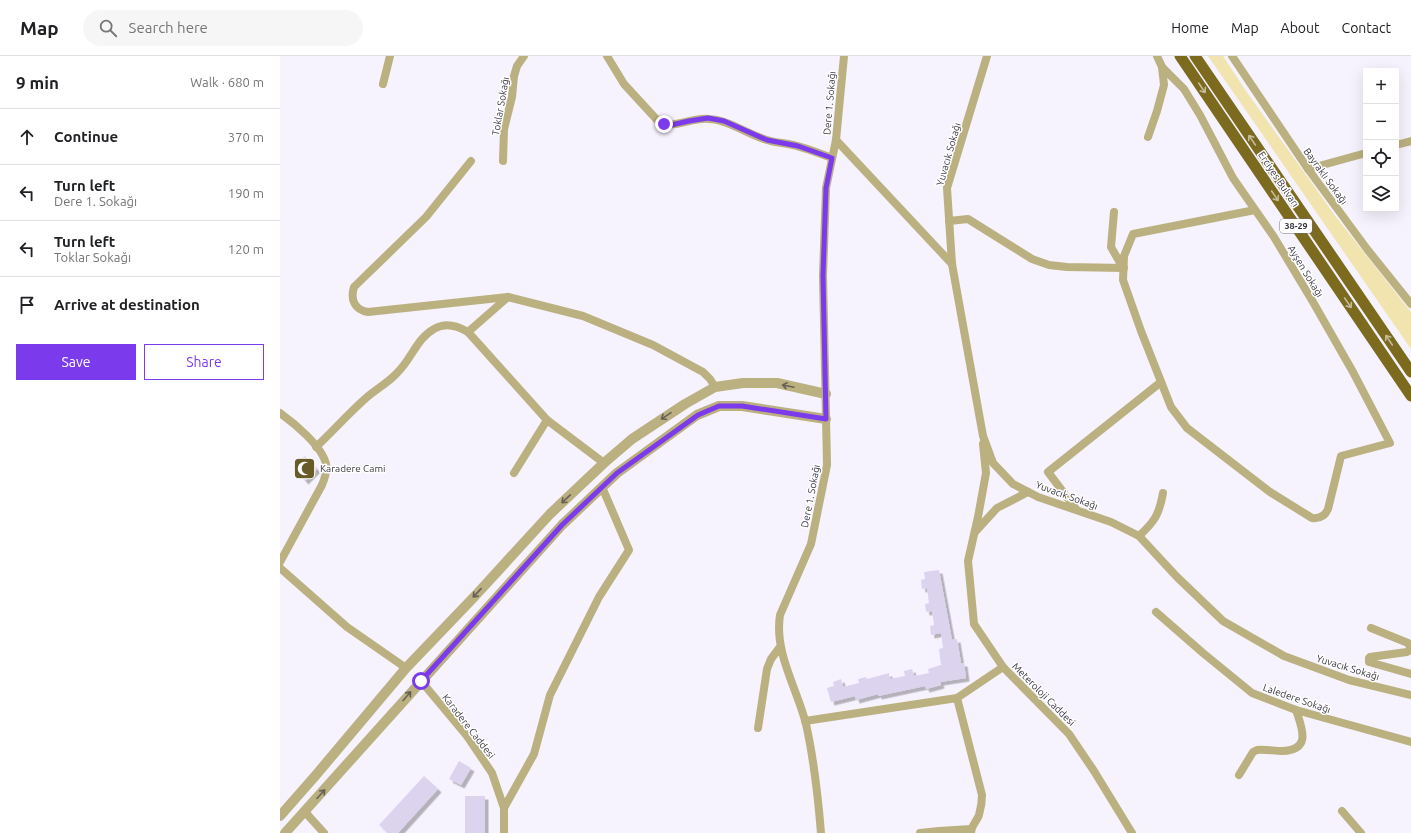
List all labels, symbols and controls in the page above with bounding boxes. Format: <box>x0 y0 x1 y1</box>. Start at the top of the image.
search box <box>83 10 363 46</box>
text: Map <box>20 17 59 39</box>
icon: search <box>97 17 119 39</box>
text: Search here <box>129 19 208 36</box>
text: Home <box>1171 20 1209 36</box>
text: Map <box>1231 20 1259 36</box>
text: About <box>1281 20 1320 36</box>
text: Contact <box>1342 20 1391 36</box>
map controls <box>1363 68 1399 212</box>
button: + <box>1363 68 1399 104</box>
street label: Dere 1. Sokağı <box>821 71 838 135</box>
text: 9 min <box>16 73 59 92</box>
text: Walk · 680 m <box>190 75 264 89</box>
street label: Toklar Sokağı <box>490 76 511 136</box>
one-way arrow <box>1198 82 1206 93</box>
button: − <box>1363 104 1399 140</box>
route end <box>655 115 673 133</box>
street label: Yuvacık Sokağı <box>934 121 963 187</box>
icon: ahead <box>16 126 38 148</box>
text: Continue <box>54 128 118 145</box>
text: 370 m <box>228 130 264 144</box>
one-way arrow <box>1248 135 1256 146</box>
button: locate <box>1363 140 1399 176</box>
street label: Bayraklı Sokağı <box>1301 146 1350 207</box>
street label: Erciyes Bulvarı <box>1256 150 1301 209</box>
button: layers <box>1363 176 1399 212</box>
text: Turn left <box>54 177 115 194</box>
icon: left <box>16 182 38 204</box>
text: 190 m <box>228 186 264 200</box>
one-way arrow <box>1271 190 1279 201</box>
text: Dere 1. Sokağı <box>54 194 137 208</box>
road number: 38-29 <box>1280 219 1312 233</box>
text: Turn left <box>54 233 115 250</box>
icon: left <box>16 238 38 260</box>
text: 120 m <box>228 242 264 256</box>
street label: Ayşen Sokağı <box>1286 243 1325 299</box>
text: Toklar Sokağı <box>54 250 131 264</box>
icon: arrive <box>16 294 38 316</box>
text: Arrive at destination <box>54 296 200 313</box>
one-way arrow <box>1344 297 1352 308</box>
one-way arrow <box>1385 335 1393 346</box>
button: Save <box>16 344 136 380</box>
button: Share <box>144 344 264 380</box>
one-way arrow <box>782 381 795 389</box>
one-way arrow <box>661 412 672 421</box>
mosque icon: Karadere Cami <box>292 455 318 481</box>
place label: Karadere Cami <box>320 463 385 474</box>
street label: Dere 1. Sokağı <box>799 464 822 529</box>
street label: Yuvacık Sokağı <box>1034 479 1099 512</box>
one-way arrow <box>561 494 571 504</box>
one-way arrow <box>473 588 482 598</box>
street label: Yuvacık Sokağı <box>1315 653 1381 682</box>
street label: Meteroloji Caddesi <box>1010 661 1077 728</box>
route start <box>412 672 430 690</box>
street label: Laledere Sokağı <box>1262 682 1332 715</box>
one-way arrow <box>403 691 412 702</box>
street label: Karadere Caddesi <box>440 692 497 761</box>
one-way arrow <box>316 789 325 799</box>

